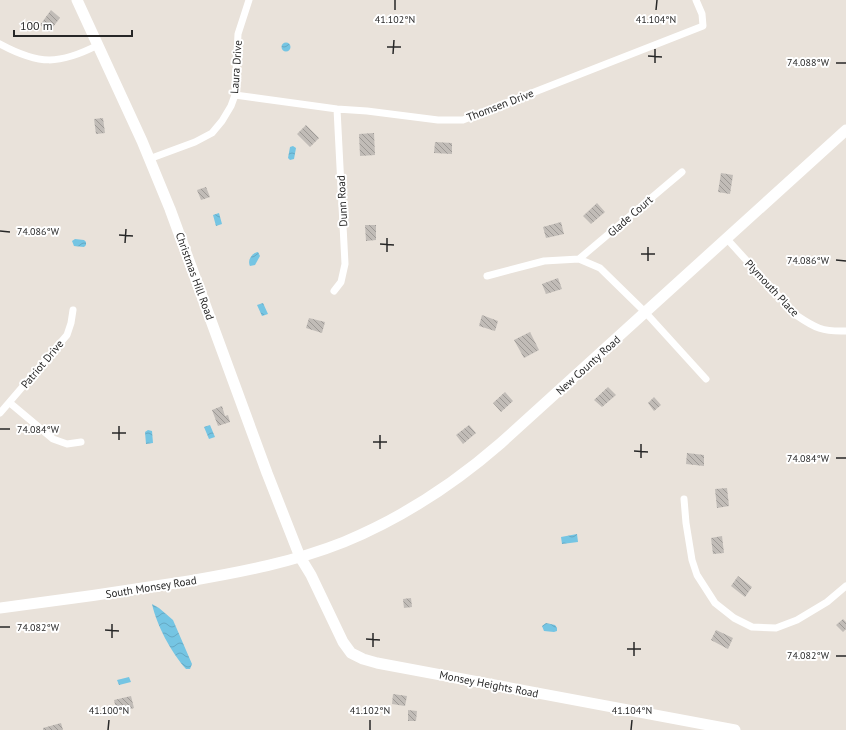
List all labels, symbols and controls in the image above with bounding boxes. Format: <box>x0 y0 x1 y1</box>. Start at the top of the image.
scale bar <box>14 12 132 38</box>
text: 41.102°N <box>375 13 415 26</box>
text: 41.104°N <box>636 13 676 26</box>
text: 100 m <box>20 18 53 33</box>
street label: Laura Drive <box>227 39 245 94</box>
text: 74.088°W <box>787 56 830 69</box>
street label: Thomsen Drive <box>464 86 536 124</box>
street label: Dunn Road <box>334 175 350 227</box>
street label: Glade Court <box>605 192 656 239</box>
text: 74.086°W <box>17 225 60 238</box>
street label: Christmas Hill Road <box>173 230 217 322</box>
text: 74.086°W <box>787 254 830 267</box>
street label: Plymouth Place <box>742 257 802 320</box>
street label: New County Road <box>553 332 623 398</box>
street label: Patriot Drive <box>18 337 67 391</box>
text: 74.084°W <box>17 423 60 436</box>
text: 74.084°W <box>787 452 830 465</box>
street label: South Monsey Road <box>105 573 198 601</box>
text: 74.082°W <box>17 621 60 634</box>
text: 74.082°W <box>787 649 830 662</box>
street label: Monsey Heights Road <box>438 668 540 700</box>
text: 41.100°N <box>89 704 129 717</box>
text: 41.102°N <box>350 704 390 717</box>
text: 41.104°N <box>612 704 652 717</box>

